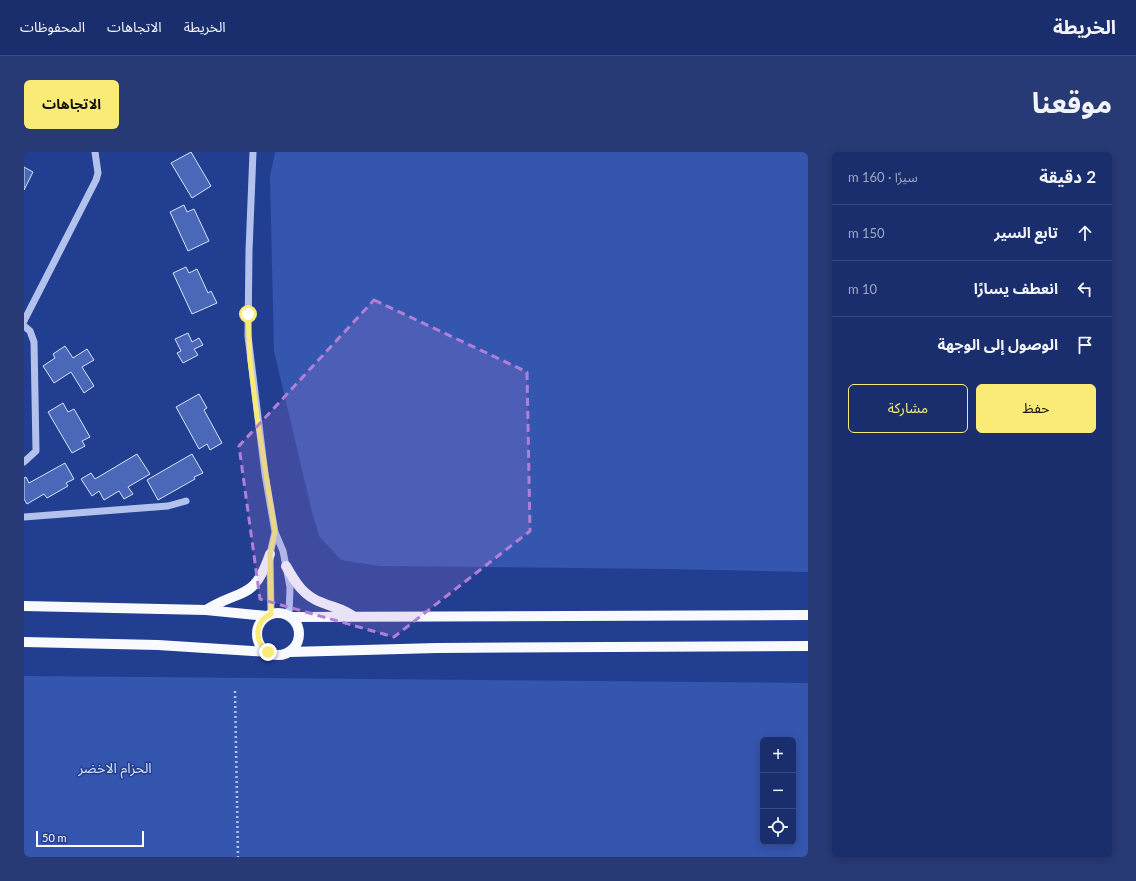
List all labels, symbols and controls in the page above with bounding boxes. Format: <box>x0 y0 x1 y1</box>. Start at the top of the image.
text: الخريطة <box>1053 15 1116 38</box>
text: المحفوظات <box>20 18 85 35</box>
text: الاتجاهات <box>107 18 162 35</box>
text: الخريطة <box>184 18 226 35</box>
button: الاتجاهات <box>24 80 119 129</box>
text: موقعنا <box>1032 85 1112 119</box>
text: 2 دقيقة <box>1039 166 1096 187</box>
text: سيرًا · 160 m <box>848 169 918 185</box>
icon: ahead <box>1074 222 1096 244</box>
text: تابع السير <box>994 223 1058 241</box>
text: 150 m <box>848 225 885 241</box>
icon: left <box>1074 278 1096 300</box>
text: انعطف يسارًا <box>974 279 1058 297</box>
text: 10 m <box>848 281 877 297</box>
route start <box>239 305 257 323</box>
icon: arrive <box>1074 334 1096 356</box>
text: الوصول إلى الوجهة <box>937 335 1058 353</box>
button: مشاركة <box>848 384 968 433</box>
button: حفظ <box>976 384 1096 433</box>
route end <box>259 643 277 661</box>
map controls <box>760 737 796 845</box>
button: + <box>760 737 796 773</box>
park label: الحزام الاخضر <box>77 759 152 779</box>
button: − <box>760 773 796 809</box>
button: locate <box>760 809 796 845</box>
scale bar <box>36 829 144 848</box>
text: 50 m <box>42 831 67 844</box>

